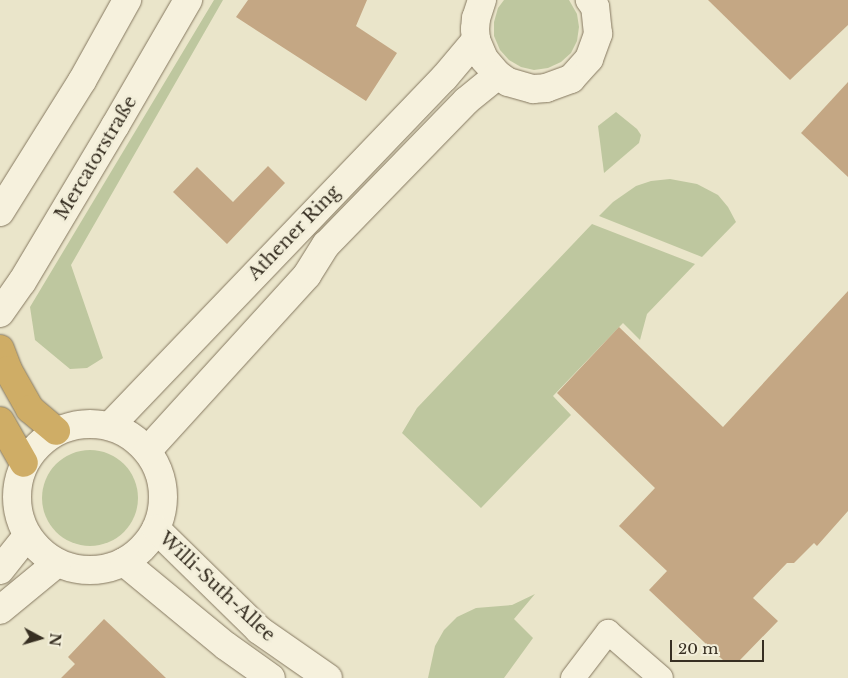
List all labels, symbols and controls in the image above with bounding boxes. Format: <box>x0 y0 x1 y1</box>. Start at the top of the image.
street label: Mercatorstraße <box>50 92 142 224</box>
street label: Athener Ring <box>243 181 345 285</box>
street label: Willi-Suth-Allee <box>155 528 279 646</box>
north arrow <box>15 613 65 663</box>
scale bar <box>673 630 767 662</box>
text: N <box>45 632 65 647</box>
text: 20 m <box>678 639 718 658</box>

